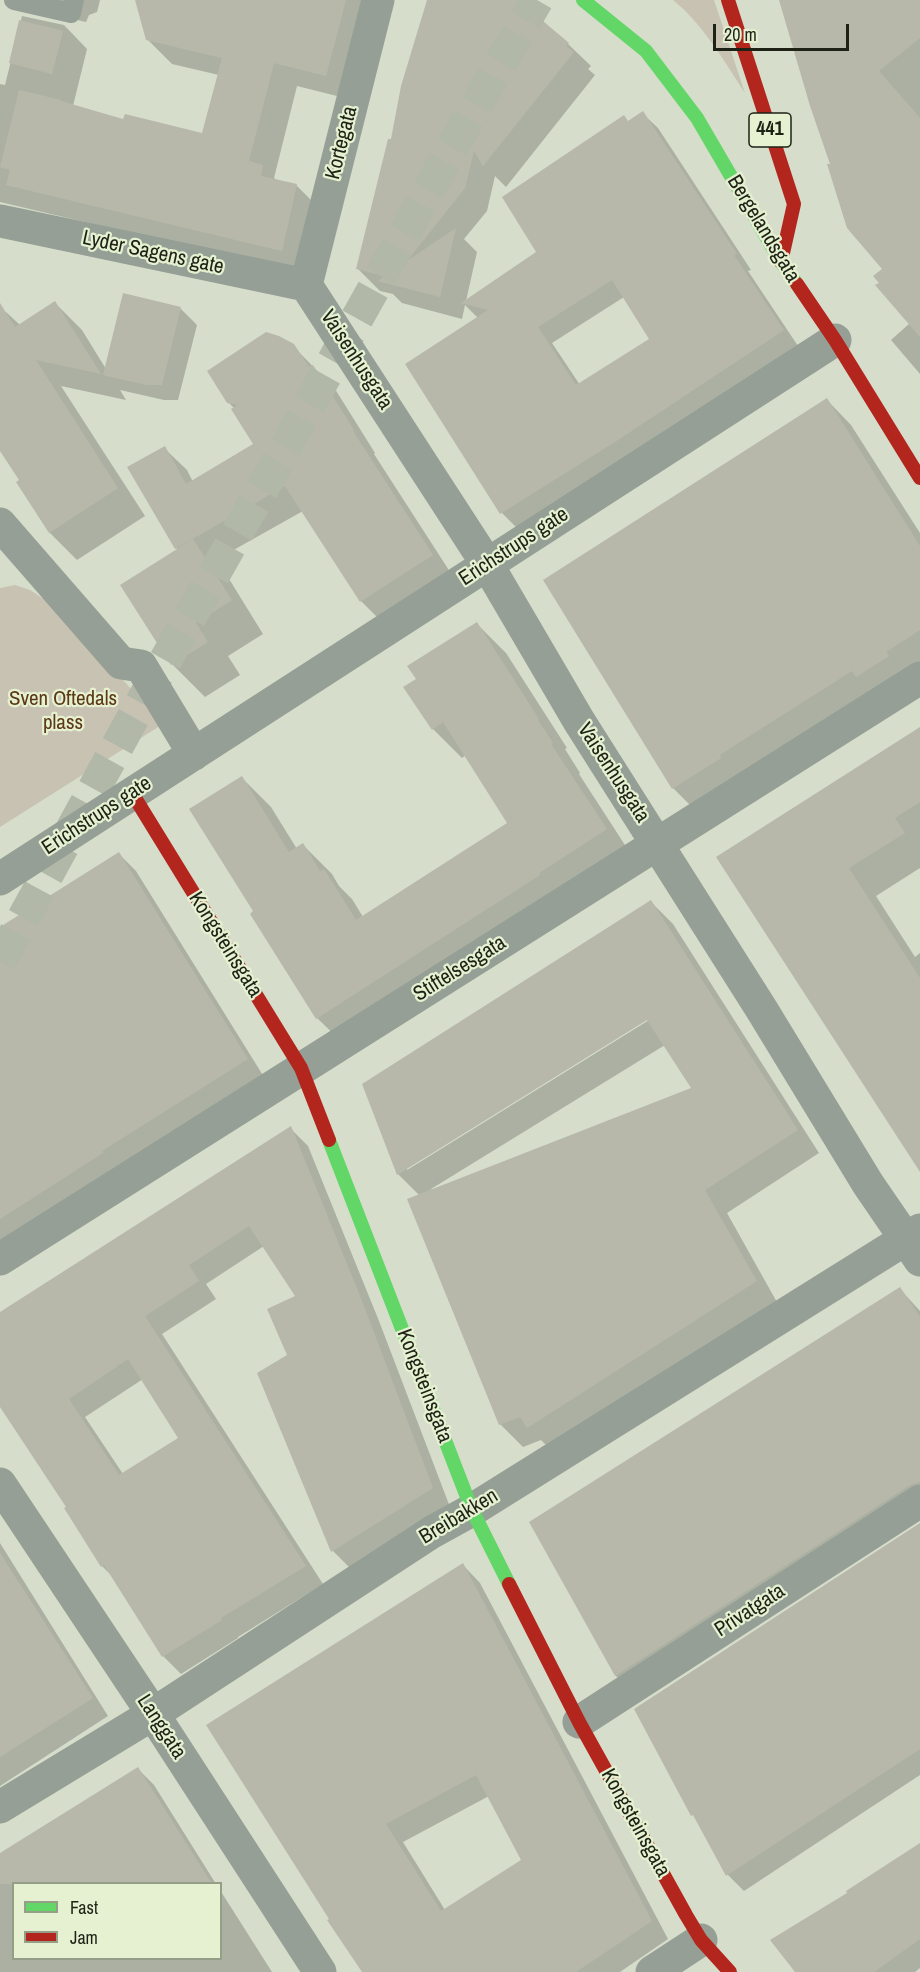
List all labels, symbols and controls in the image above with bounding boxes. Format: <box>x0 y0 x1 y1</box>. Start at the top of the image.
scale bar <box>716 12 852 50</box>
text: 20 m <box>724 22 757 47</box>
street label: Kortegata <box>321 104 363 182</box>
road number: 441 <box>749 113 791 147</box>
street label: Bergelandsgata <box>721 171 805 287</box>
street label: Lyder Sagens gate <box>80 226 226 280</box>
street label: Vaisenhusgata <box>314 305 398 415</box>
street label: Erichstrups gate <box>455 502 573 592</box>
park label: Sven Oftedals plass <box>9 686 117 736</box>
street label: Vaisenhusgata <box>571 718 655 828</box>
street label: Erichstrups gate <box>38 771 156 861</box>
street label: Kongsteinsgata <box>183 888 267 1002</box>
street label: Stiftelsesgata <box>409 931 511 1007</box>
street label: Kongsteinsgata <box>391 1326 457 1446</box>
street label: Breibakken <box>415 1484 503 1550</box>
street label: Privatgata <box>710 1579 790 1643</box>
street label: Langgata <box>131 1690 191 1764</box>
street label: Kongsteinsgata <box>595 1765 675 1881</box>
legend <box>12 1882 222 1960</box>
text: Fast <box>70 1895 98 1920</box>
text: Jam <box>70 1925 98 1950</box>

